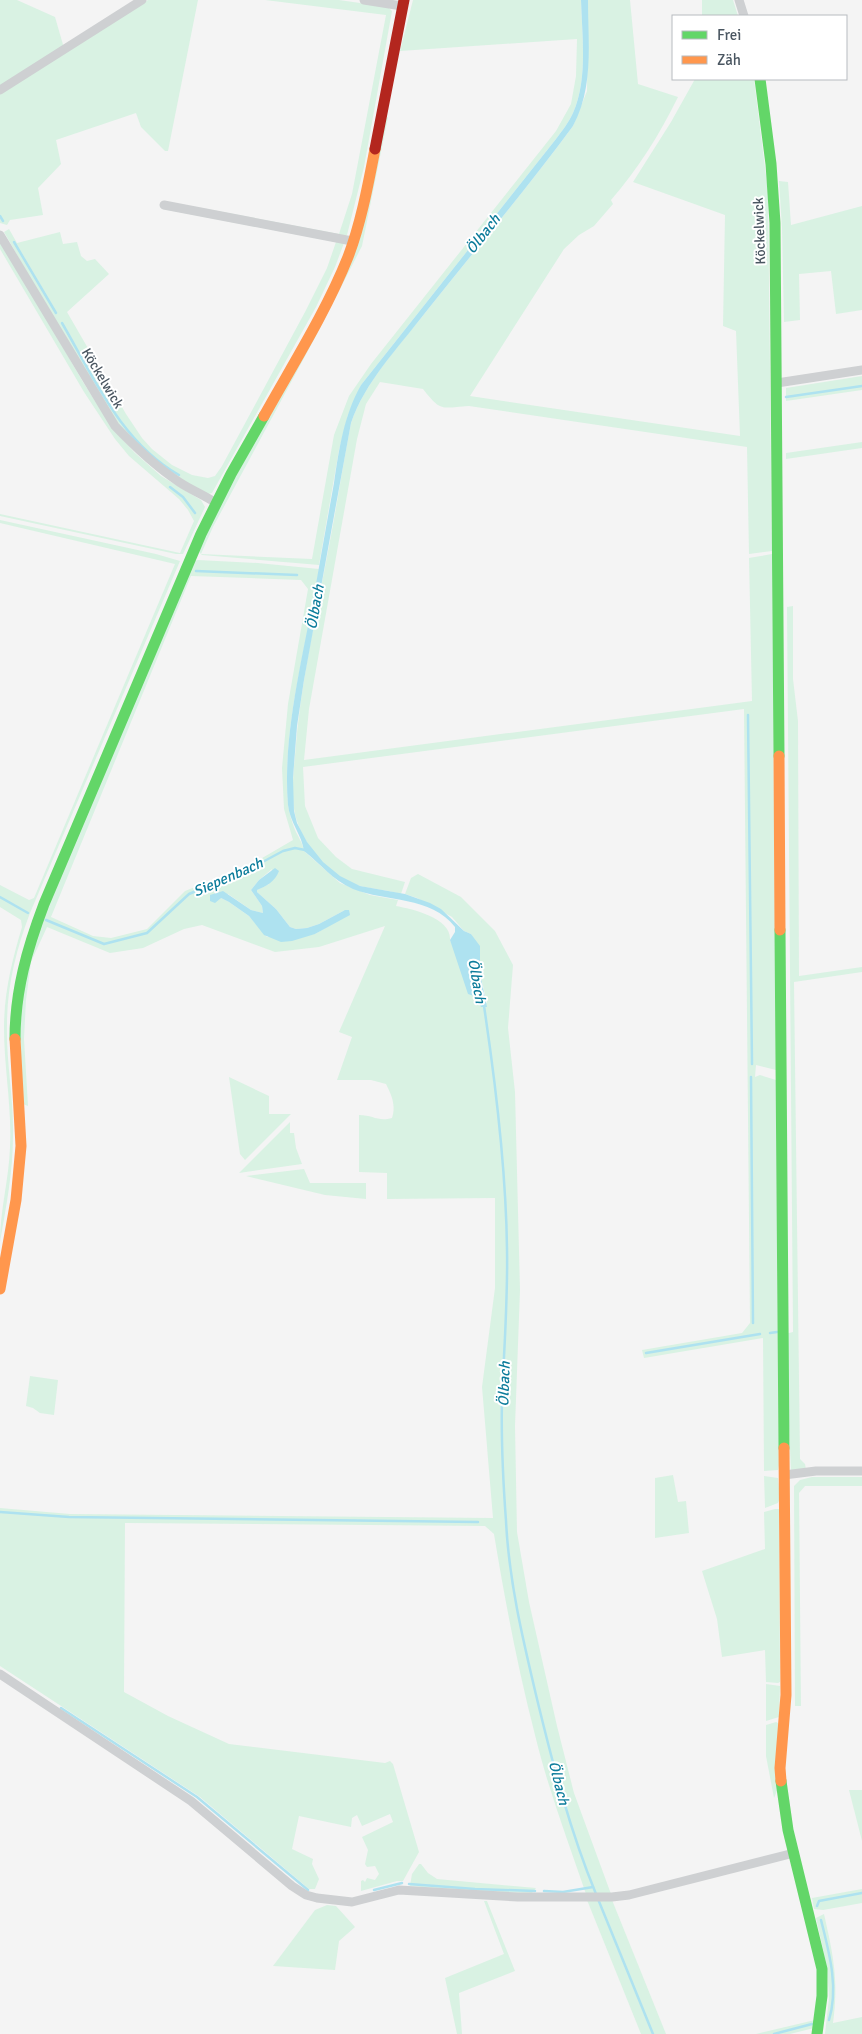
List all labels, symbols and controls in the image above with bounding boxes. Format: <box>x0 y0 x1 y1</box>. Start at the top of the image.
legend <box>672 15 847 80</box>
text: Frei <box>717 26 741 44</box>
text: Zäh <box>717 51 741 69</box>
street label: Köckelwick <box>750 197 769 265</box>
water label: Ölbach <box>462 210 504 257</box>
street label: Köckelwick <box>78 345 127 412</box>
water label: Ölbach <box>302 582 328 631</box>
water label: Siepenbach <box>190 853 266 900</box>
water label: Ölbach <box>464 957 490 1006</box>
water label: Ölbach <box>494 1360 514 1407</box>
water label: Ölbach <box>545 1759 573 1808</box>

